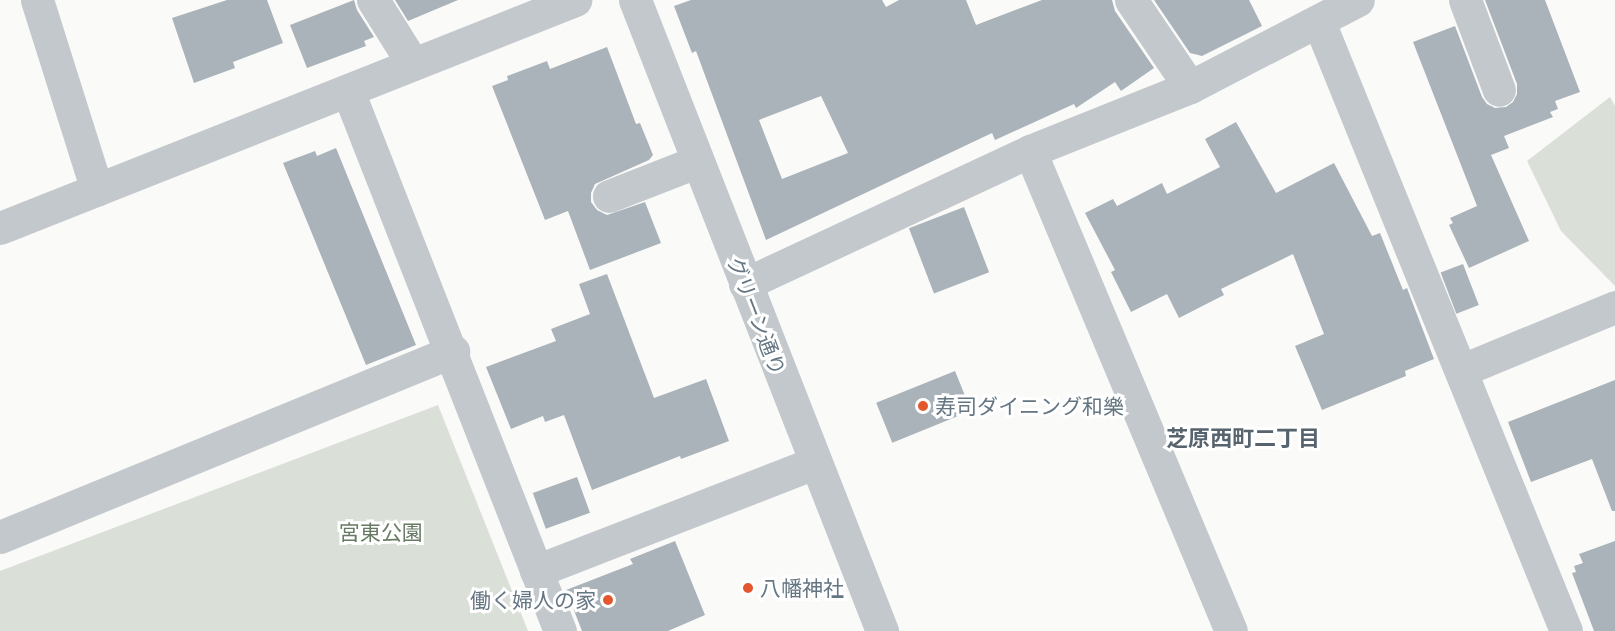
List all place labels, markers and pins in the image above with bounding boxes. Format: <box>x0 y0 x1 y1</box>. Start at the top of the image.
place label: 寿司ダイニング和樂 <box>935 393 1124 419</box>
marker: 寿司ダイニング和樂 <box>916 399 930 413</box>
place label: 八幡神社 <box>760 575 844 601</box>
marker: 八幡神社 <box>741 581 755 595</box>
place label: 働く婦人の家 <box>470 587 596 613</box>
marker: 働く婦人の家 <box>601 593 615 607</box>

